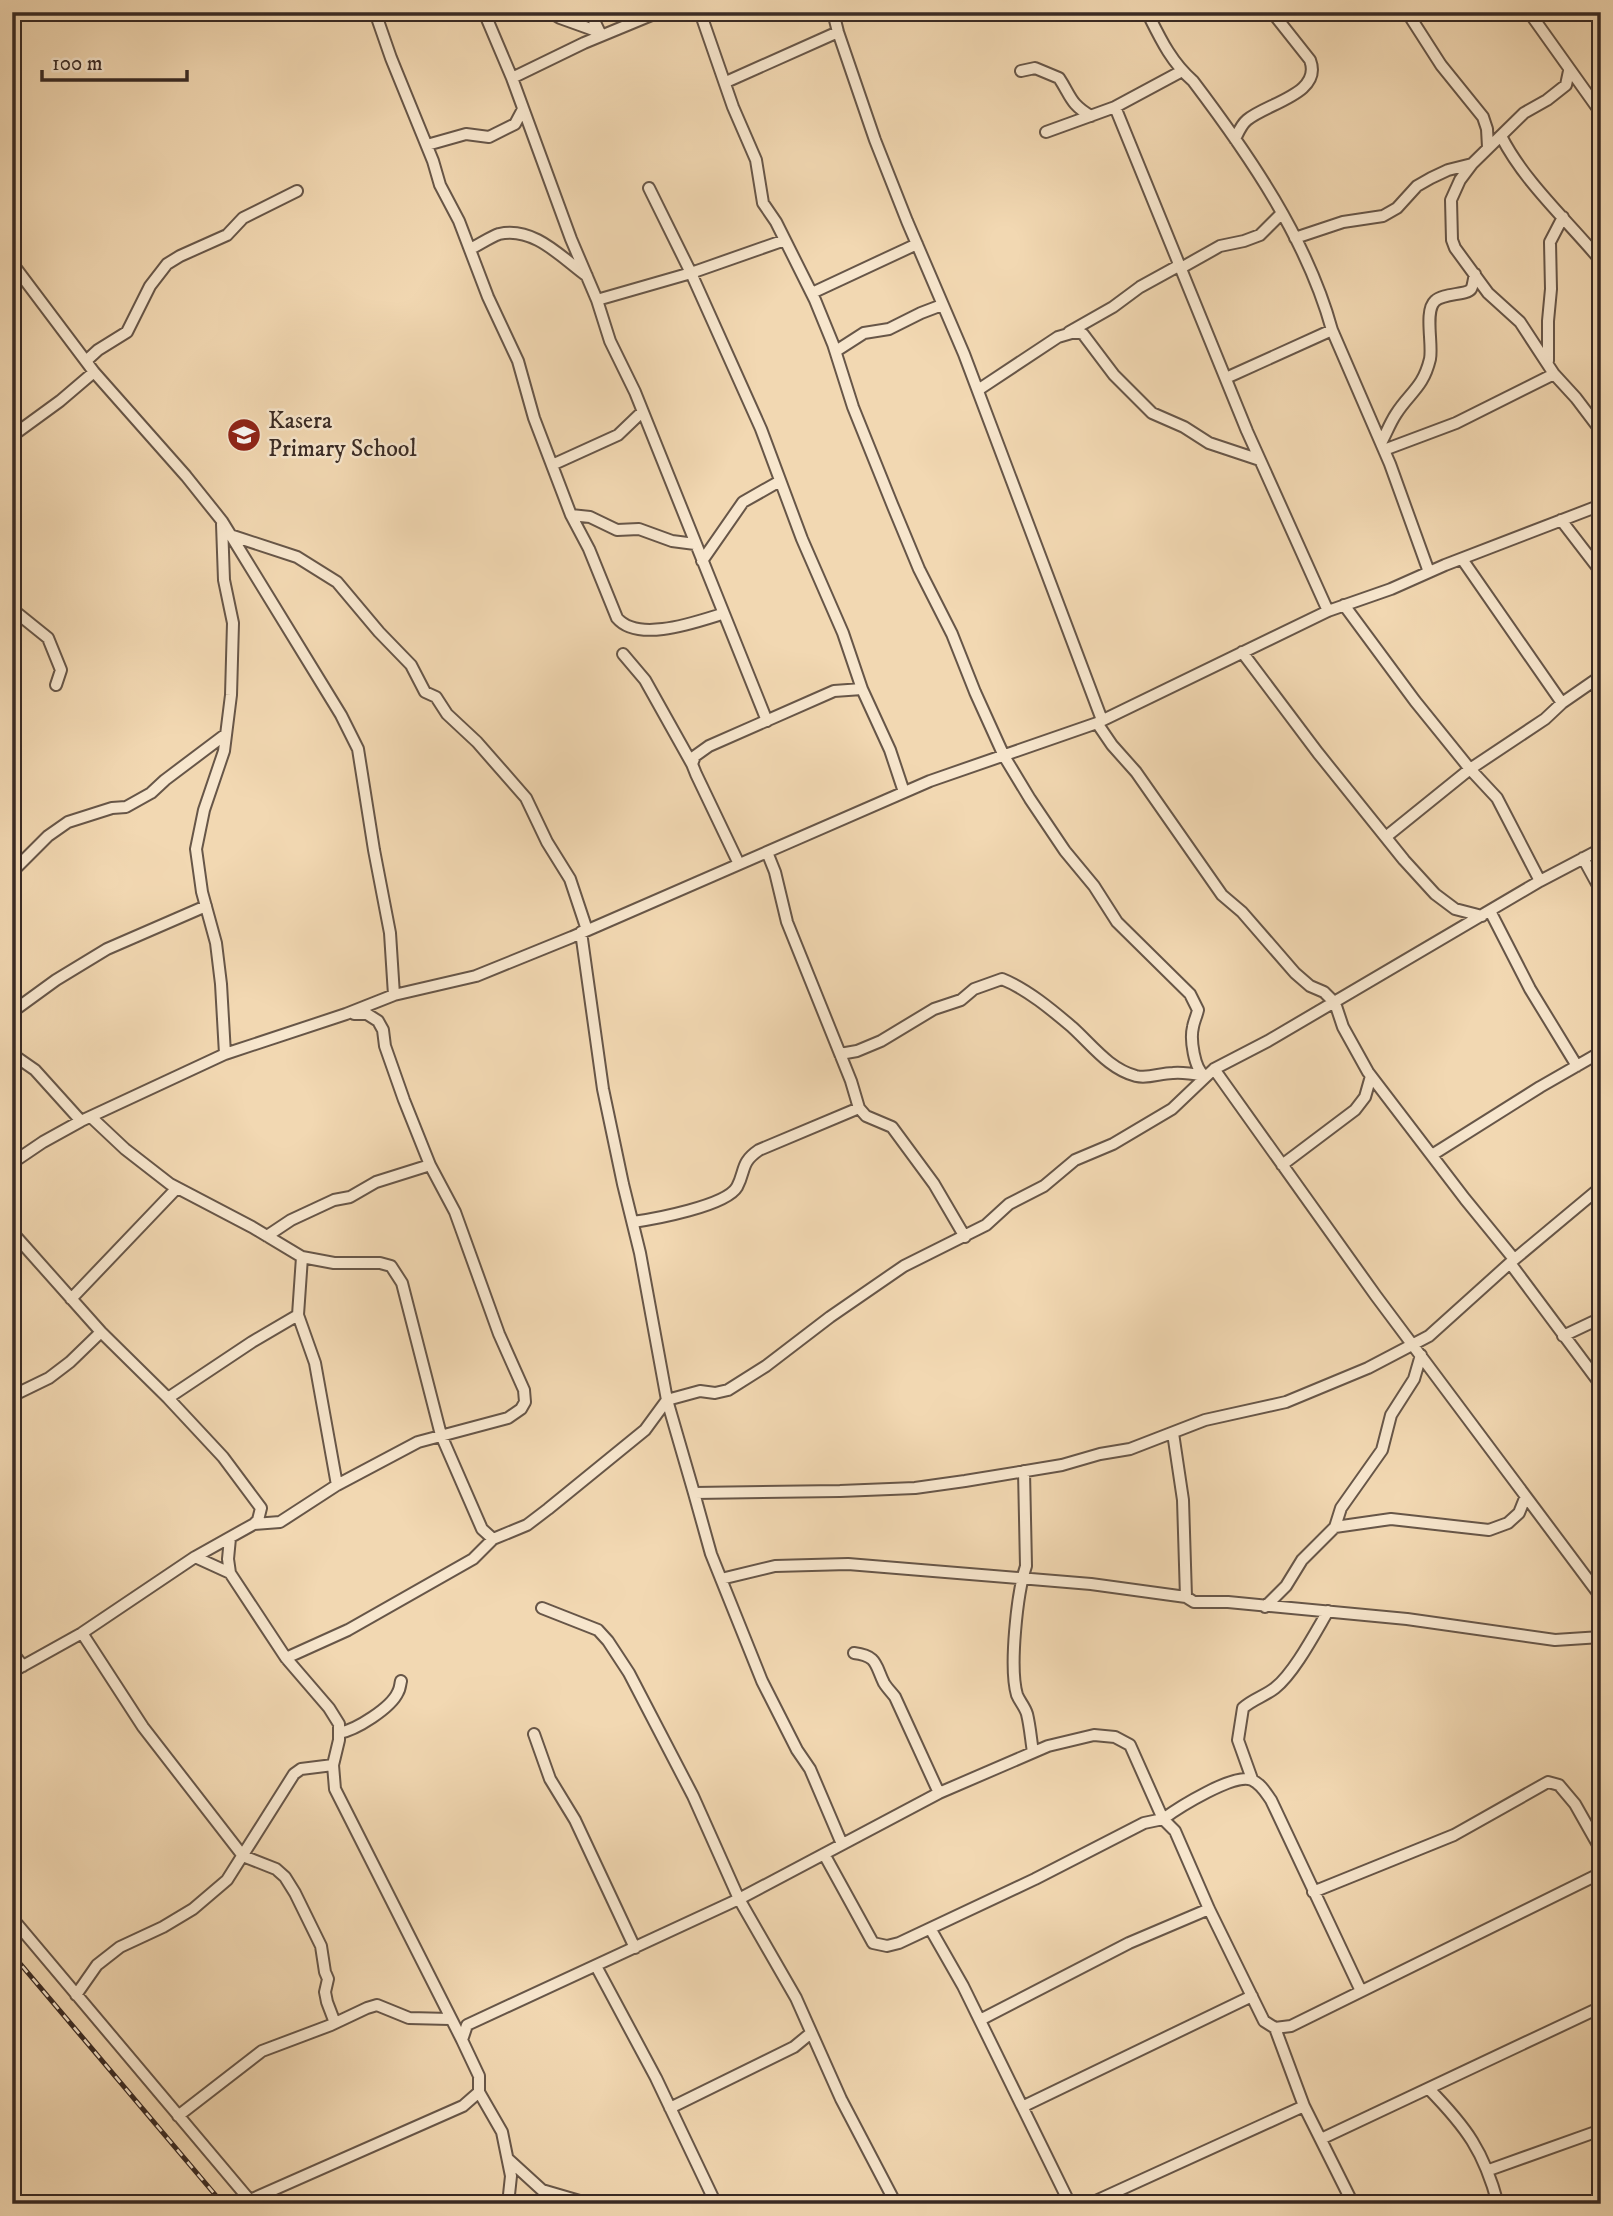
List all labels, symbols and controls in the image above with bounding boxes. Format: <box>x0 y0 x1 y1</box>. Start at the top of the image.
scale bar <box>42 38 187 82</box>
text: 100 m <box>52 51 103 77</box>
place label: Kasera Primary School <box>268 406 417 464</box>
school or university icon: Kasera Primary School <box>225 416 263 454</box>

